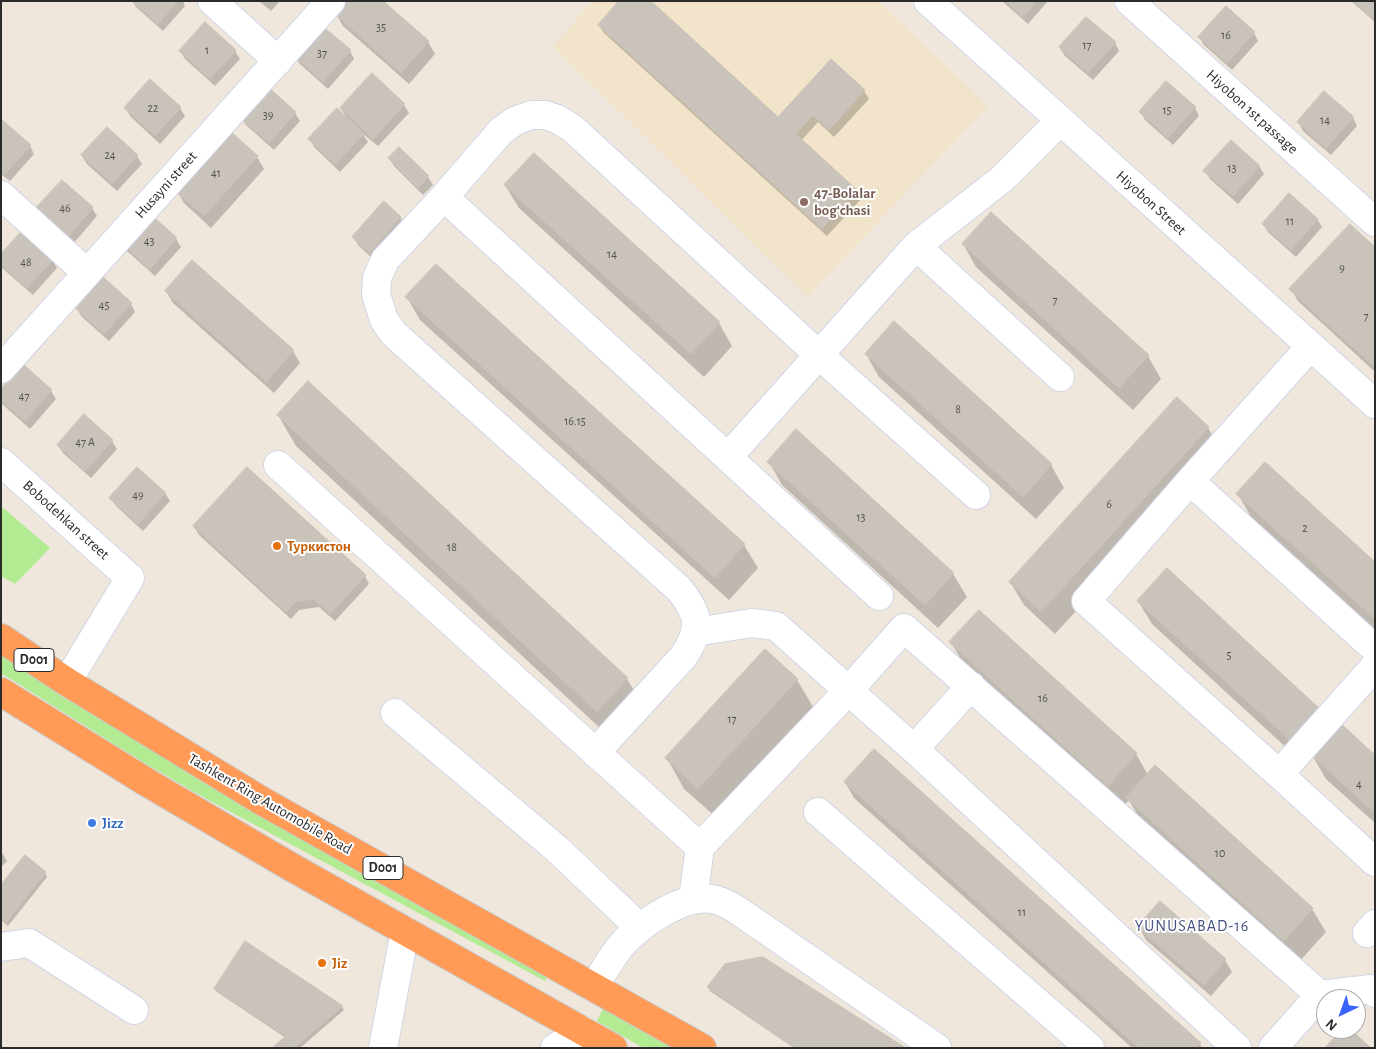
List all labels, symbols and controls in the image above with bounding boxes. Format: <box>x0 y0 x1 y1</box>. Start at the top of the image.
house number: 35 <box>376 20 386 34</box>
house number: 16 <box>1221 28 1231 42</box>
house number: 17 <box>1082 38 1092 52</box>
house number: 1 <box>205 43 209 57</box>
house number: 37 <box>317 46 327 60</box>
street label: Hiyobon 1st passage <box>1202 66 1302 158</box>
house number: 22 <box>148 101 158 115</box>
house number: 15 <box>1162 103 1172 117</box>
house number: 39 <box>263 108 273 122</box>
house number: 14 <box>1320 113 1330 127</box>
house number: 24 <box>104 148 116 162</box>
street label: Husayni street <box>131 148 201 222</box>
house number: 13 <box>1227 161 1237 175</box>
house number: 41 <box>211 166 221 180</box>
street label: Hiyobon Street <box>1112 167 1190 239</box>
place label: 47-Bolalar bogʻchasi <box>814 184 876 219</box>
marker: 47-Bolalar bogʻchasi <box>798 196 810 208</box>
house number: 46 <box>59 201 71 215</box>
house number: 11 <box>1286 214 1294 228</box>
house number: 43 <box>144 234 154 248</box>
house number: 14 <box>607 247 617 261</box>
house number: 48 <box>20 255 32 269</box>
house number: 9 <box>1339 261 1345 275</box>
house number: 7 <box>1052 293 1058 307</box>
house number: 45 <box>99 298 109 312</box>
house number: 7 <box>1363 309 1369 323</box>
house number: 47 <box>19 389 29 403</box>
house number: 8 <box>955 402 961 416</box>
house number: 16.15 <box>564 414 586 428</box>
house number: 47 A <box>75 435 95 449</box>
street label: Bobodehkan street <box>19 476 113 564</box>
house number: 49 <box>132 488 144 502</box>
house number: 6 <box>1106 497 1112 511</box>
house number: 13 <box>856 510 866 524</box>
house number: 2 <box>1302 521 1308 535</box>
place label: Туркистон <box>287 537 351 555</box>
marker: Туркистон <box>271 540 283 552</box>
house number: 18 <box>447 540 457 554</box>
road number: D001 <box>14 648 54 672</box>
house number: 5 <box>1226 648 1232 662</box>
house number: 16 <box>1038 691 1048 705</box>
house number: 17 <box>727 712 737 726</box>
street label: Tashkent Ring Automobile Road <box>185 750 355 858</box>
house number: 4 <box>1356 777 1362 791</box>
place label: Jizz <box>102 814 124 832</box>
marker: Jizz <box>86 817 98 829</box>
house number: 10 <box>1215 846 1225 860</box>
road number: D001 <box>363 856 403 880</box>
house number: 11 <box>1018 905 1026 919</box>
district label: YUNUSABAD-16 <box>1133 916 1251 936</box>
place label: Jiz <box>332 954 347 972</box>
marker: Jiz <box>316 957 328 969</box>
north arrow <box>1316 989 1366 1039</box>
text: N <box>1323 1016 1340 1033</box>

